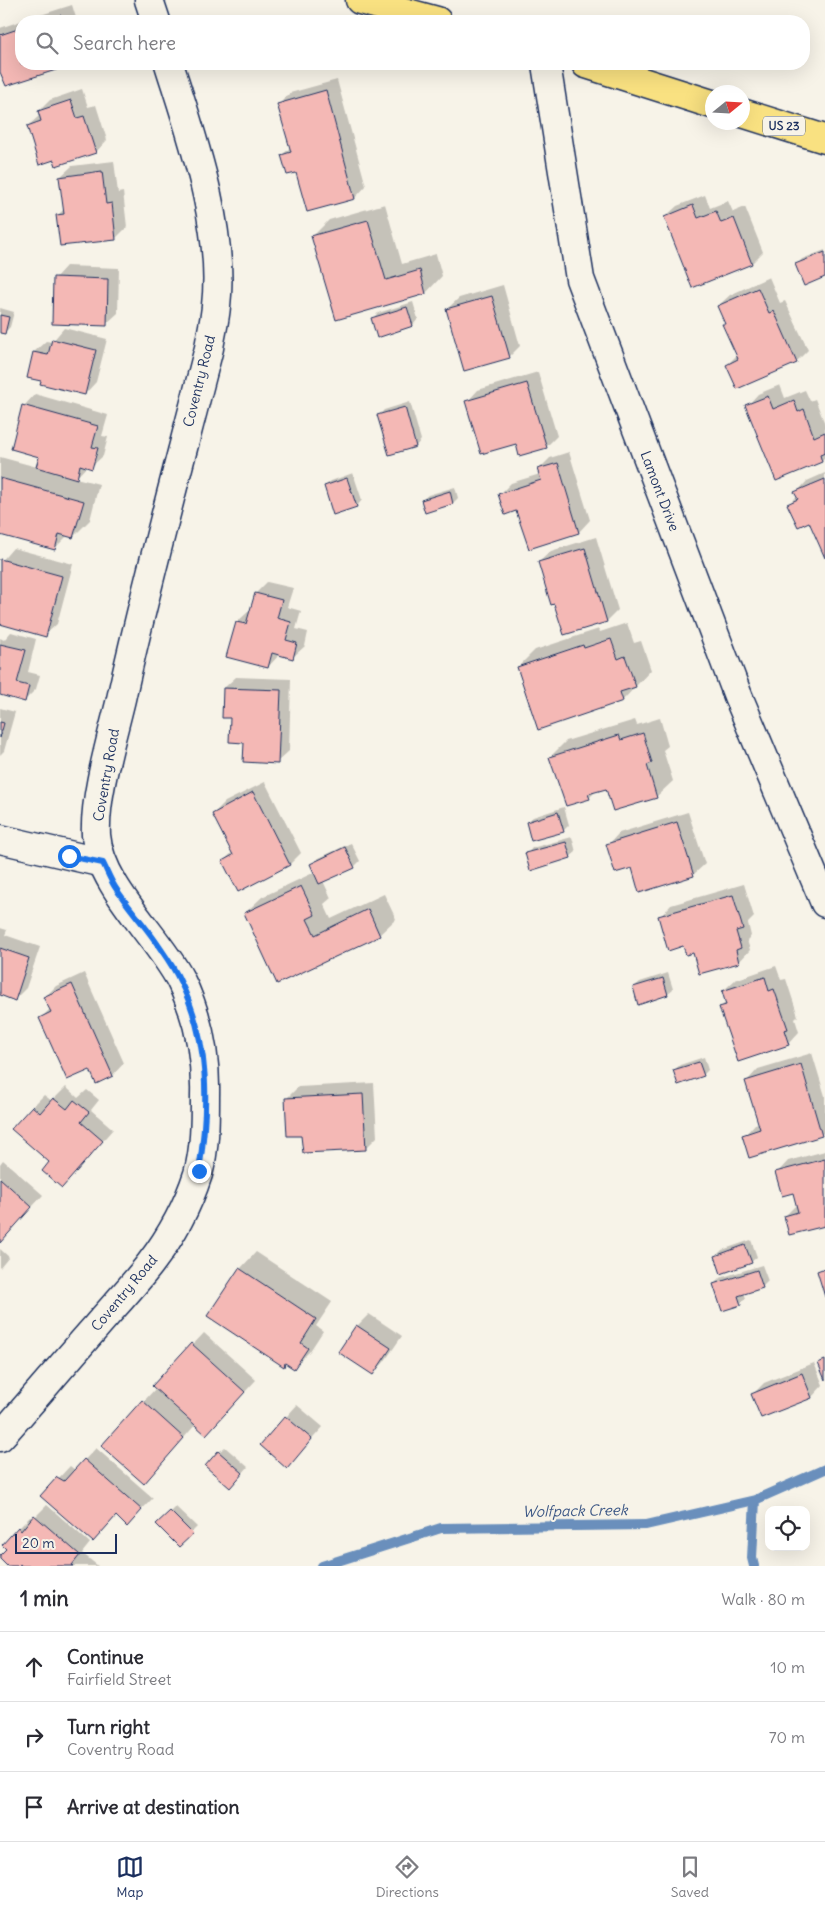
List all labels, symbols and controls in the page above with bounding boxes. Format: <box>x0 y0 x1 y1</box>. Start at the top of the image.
search box <box>15 15 810 70</box>
icon: search <box>33 29 61 57</box>
text: Search here <box>73 31 176 55</box>
north arrow <box>705 85 750 130</box>
road number: US 23 <box>763 116 805 136</box>
street label: Coventry Road <box>179 333 219 429</box>
street label: Lamont Drive <box>636 448 684 534</box>
street label: Coventry Road <box>89 727 123 823</box>
route start <box>58 845 81 868</box>
route end <box>188 1160 211 1183</box>
street label: Coventry Road <box>87 1251 161 1335</box>
water label: Wolfpack Creek <box>522 1500 629 1521</box>
map controls <box>765 1506 810 1551</box>
button: locate <box>765 1506 810 1551</box>
scale bar <box>15 1531 118 1554</box>
text: 20 m <box>22 1534 55 1552</box>
text: 1 min <box>20 1585 69 1612</box>
text: Walk · 80 m <box>721 1589 805 1609</box>
text: Continue <box>67 1645 144 1669</box>
icon: ahead <box>20 1653 48 1681</box>
text: 10 m <box>770 1657 805 1677</box>
text: Fairfield Street <box>67 1669 172 1689</box>
text: Turn right <box>67 1715 150 1739</box>
icon: right <box>20 1723 48 1751</box>
text: 70 m <box>769 1727 805 1747</box>
text: Coventry Road <box>67 1739 174 1759</box>
icon: arrive <box>20 1793 48 1821</box>
text: Arrive at destination <box>67 1795 240 1819</box>
tab: Map <box>116 1853 144 1901</box>
tab: Directions <box>376 1853 439 1901</box>
tab: Saved <box>671 1853 709 1901</box>

